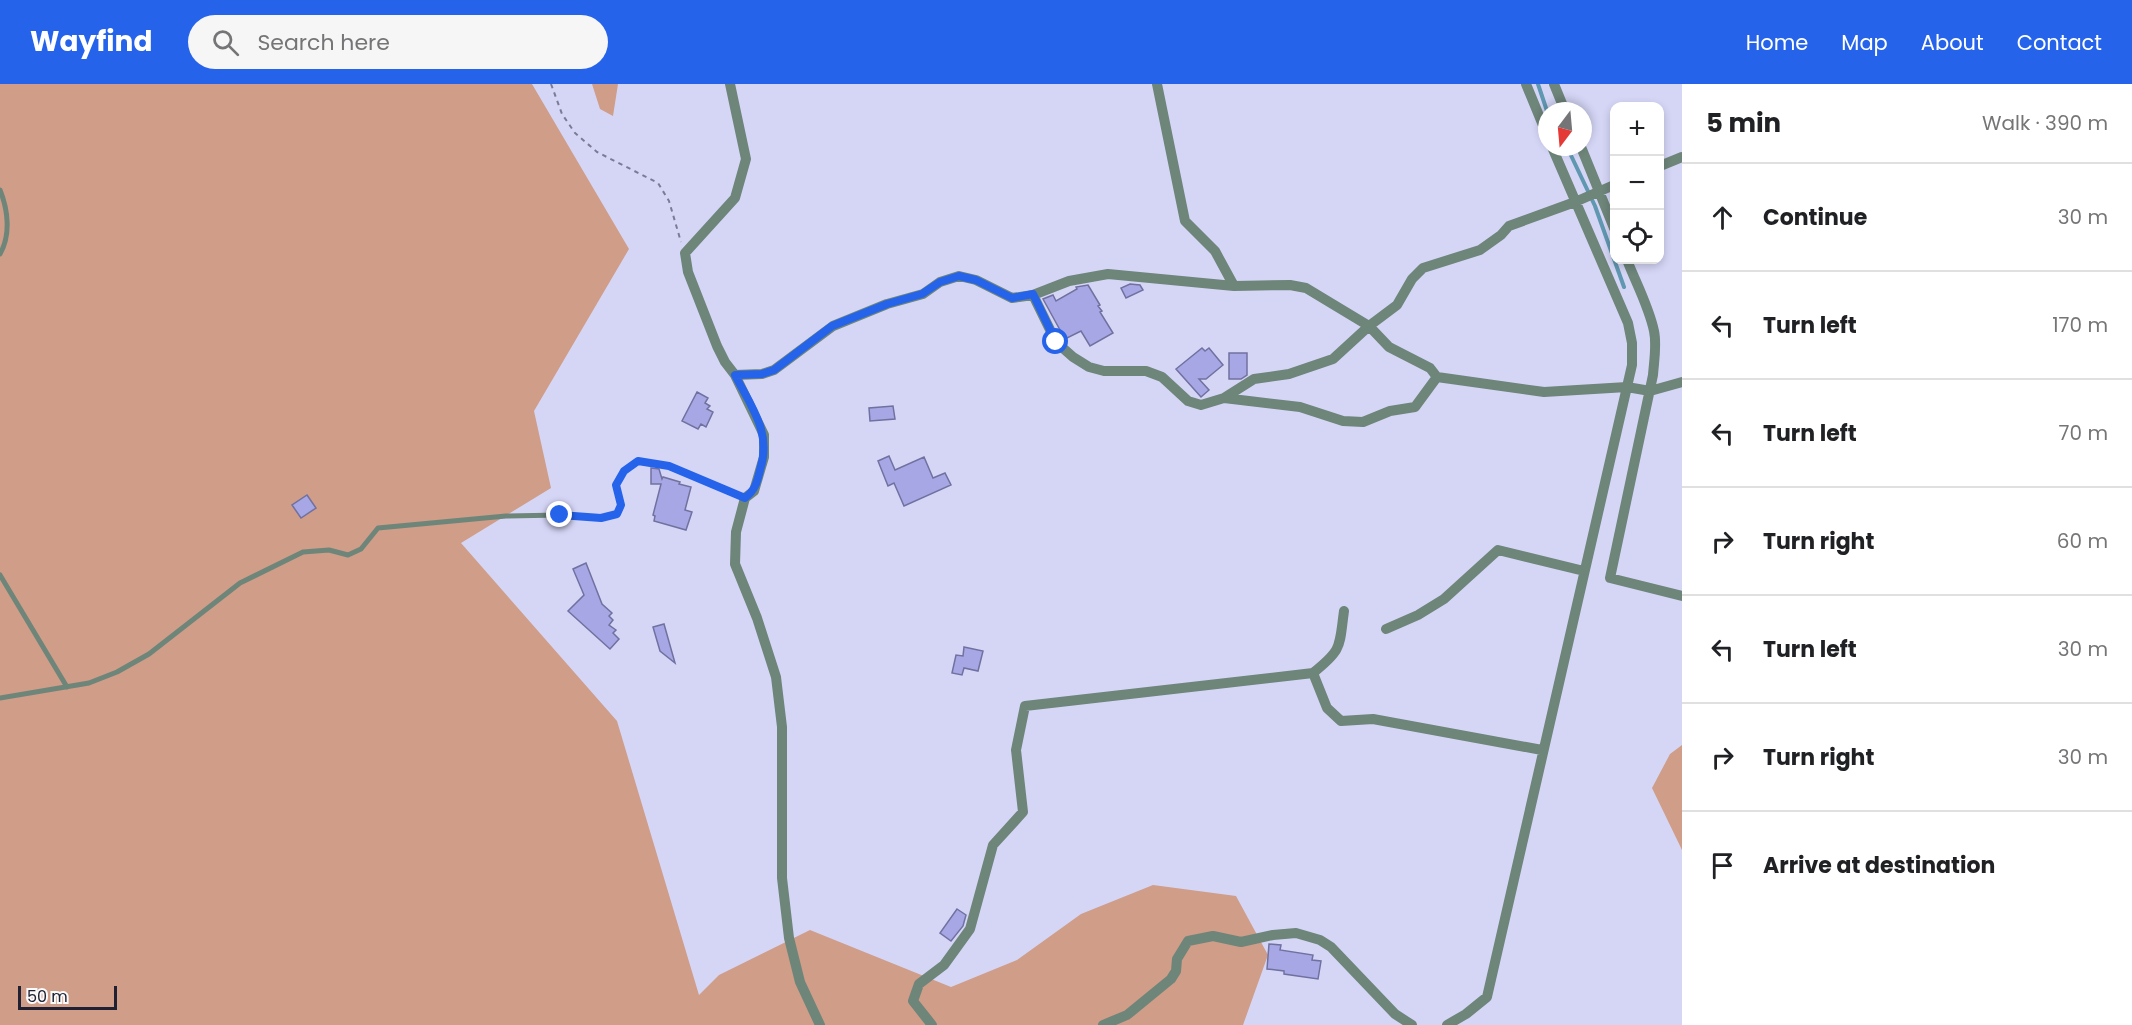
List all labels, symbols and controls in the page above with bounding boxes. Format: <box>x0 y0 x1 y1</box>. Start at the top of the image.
search box <box>188 15 608 69</box>
text: Wayfind <box>30 22 152 61</box>
icon: search <box>209 26 242 59</box>
text: Search here <box>257 27 390 58</box>
text: Home <box>1746 28 1808 57</box>
text: Map <box>1841 28 1888 57</box>
text: About <box>1921 28 1984 57</box>
text: Contact <box>2017 28 2102 57</box>
north arrow <box>1538 102 1592 156</box>
map controls <box>1610 102 1664 264</box>
button: + <box>1610 102 1664 156</box>
text: 5 min <box>1706 105 1781 141</box>
text: Walk · 390 m <box>1982 109 2108 137</box>
button: − <box>1610 156 1664 210</box>
icon: ahead <box>1706 201 1739 234</box>
text: Continue <box>1763 202 1867 233</box>
text: 30 m <box>2058 203 2108 231</box>
button: locate <box>1610 210 1664 264</box>
icon: left <box>1706 309 1739 342</box>
text: Turn left <box>1763 310 1857 341</box>
text: 170 m <box>2052 311 2108 339</box>
route start <box>1042 328 1068 354</box>
icon: left <box>1706 417 1739 450</box>
text: Turn left <box>1763 418 1857 449</box>
text: 70 m <box>2059 419 2108 447</box>
route end <box>546 501 572 527</box>
icon: right <box>1706 525 1739 558</box>
text: Turn right <box>1763 526 1874 557</box>
text: 60 m <box>2057 527 2108 555</box>
icon: left <box>1706 633 1739 666</box>
text: Turn left <box>1763 634 1857 665</box>
text: 30 m <box>2058 635 2108 663</box>
icon: right <box>1706 741 1739 774</box>
text: Turn right <box>1763 742 1874 773</box>
text: 30 m <box>2058 743 2108 771</box>
icon: arrive <box>1706 849 1739 882</box>
text: Arrive at destination <box>1763 850 1995 881</box>
scale bar <box>18 983 117 1010</box>
text: 50 m <box>27 985 68 1008</box>

